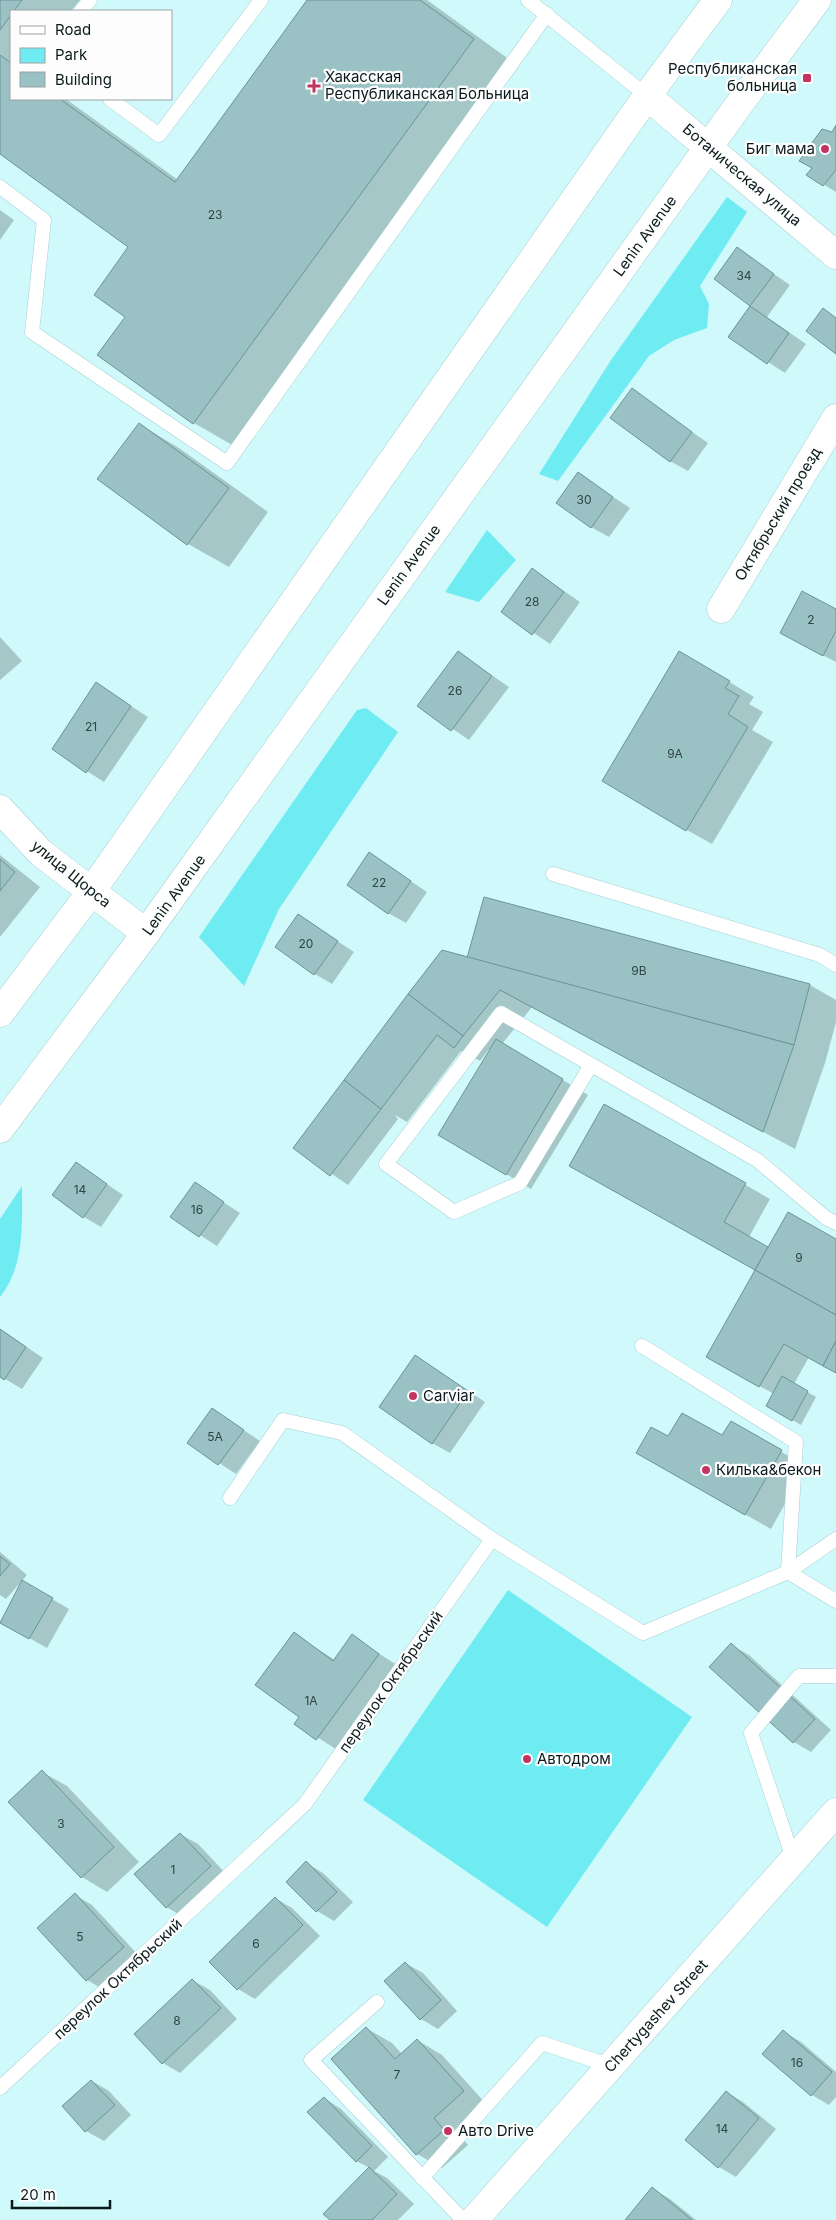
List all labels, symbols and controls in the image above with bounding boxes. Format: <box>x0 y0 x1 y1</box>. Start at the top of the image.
legend <box>10 10 172 100</box>
text: Road <box>55 20 91 39</box>
text: Park <box>55 45 88 64</box>
place label: Республиканская больница <box>668 59 797 95</box>
place label: Хакасская Республиканская Больница <box>325 67 529 103</box>
text: Building <box>55 70 112 89</box>
marker: Республиканская больница <box>801 72 813 84</box>
marker: Хакасская Республиканская Больница <box>307 79 321 93</box>
street label: Ботаническая улица <box>679 119 806 230</box>
place label: Биг мама <box>746 139 815 158</box>
marker: Биг мама <box>819 143 831 155</box>
street label: Lenin Avenue <box>609 191 680 280</box>
house number: 23 <box>208 207 222 222</box>
house number: 34 <box>736 268 752 283</box>
street label: Октябрьский проезд <box>730 443 825 584</box>
house number: 30 <box>577 492 591 507</box>
street label: Lenin Avenue <box>373 520 444 609</box>
house number: 28 <box>525 594 539 609</box>
house number: 2 <box>807 612 815 627</box>
house number: 26 <box>448 683 462 698</box>
house number: 21 <box>85 719 97 734</box>
house number: 9А <box>667 746 683 761</box>
street label: улица Щорса <box>28 836 115 911</box>
street label: Lenin Avenue <box>138 850 209 939</box>
house number: 22 <box>372 875 386 890</box>
house number: 20 <box>299 936 313 951</box>
house number: 9В <box>631 963 647 978</box>
house number: 14 <box>74 1182 87 1197</box>
house number: 16 <box>191 1202 203 1217</box>
house number: 9 <box>795 1250 803 1265</box>
place label: Carviar <box>423 1386 475 1405</box>
marker: Carviar <box>407 1390 419 1402</box>
house number: 5А <box>207 1429 223 1444</box>
place label: Килька&бекон <box>716 1460 821 1479</box>
marker: Килька&бекон <box>700 1464 712 1476</box>
street label: переулок Октябрьский <box>334 1607 447 1756</box>
house number: 1А <box>304 1693 318 1708</box>
place label: Автодром <box>537 1749 611 1768</box>
marker: Автодром <box>521 1753 533 1765</box>
house number: 3 <box>57 1816 65 1831</box>
house number: 1 <box>171 1862 175 1877</box>
street label: переулок Октябрьский <box>49 1914 186 2043</box>
house number: 5 <box>76 1929 84 1944</box>
house number: 6 <box>252 1936 260 1951</box>
street label: Chertygashev Street <box>600 1955 711 2076</box>
house number: 8 <box>173 2013 181 2028</box>
house number: 16 <box>791 2055 803 2070</box>
house number: 7 <box>394 2067 401 2082</box>
place label: Авто Drive <box>458 2121 534 2140</box>
house number: 14 <box>716 2121 729 2136</box>
marker: Авто Drive <box>442 2125 454 2137</box>
scale bar <box>12 2178 110 2210</box>
text: 20 m <box>20 2185 56 2204</box>

